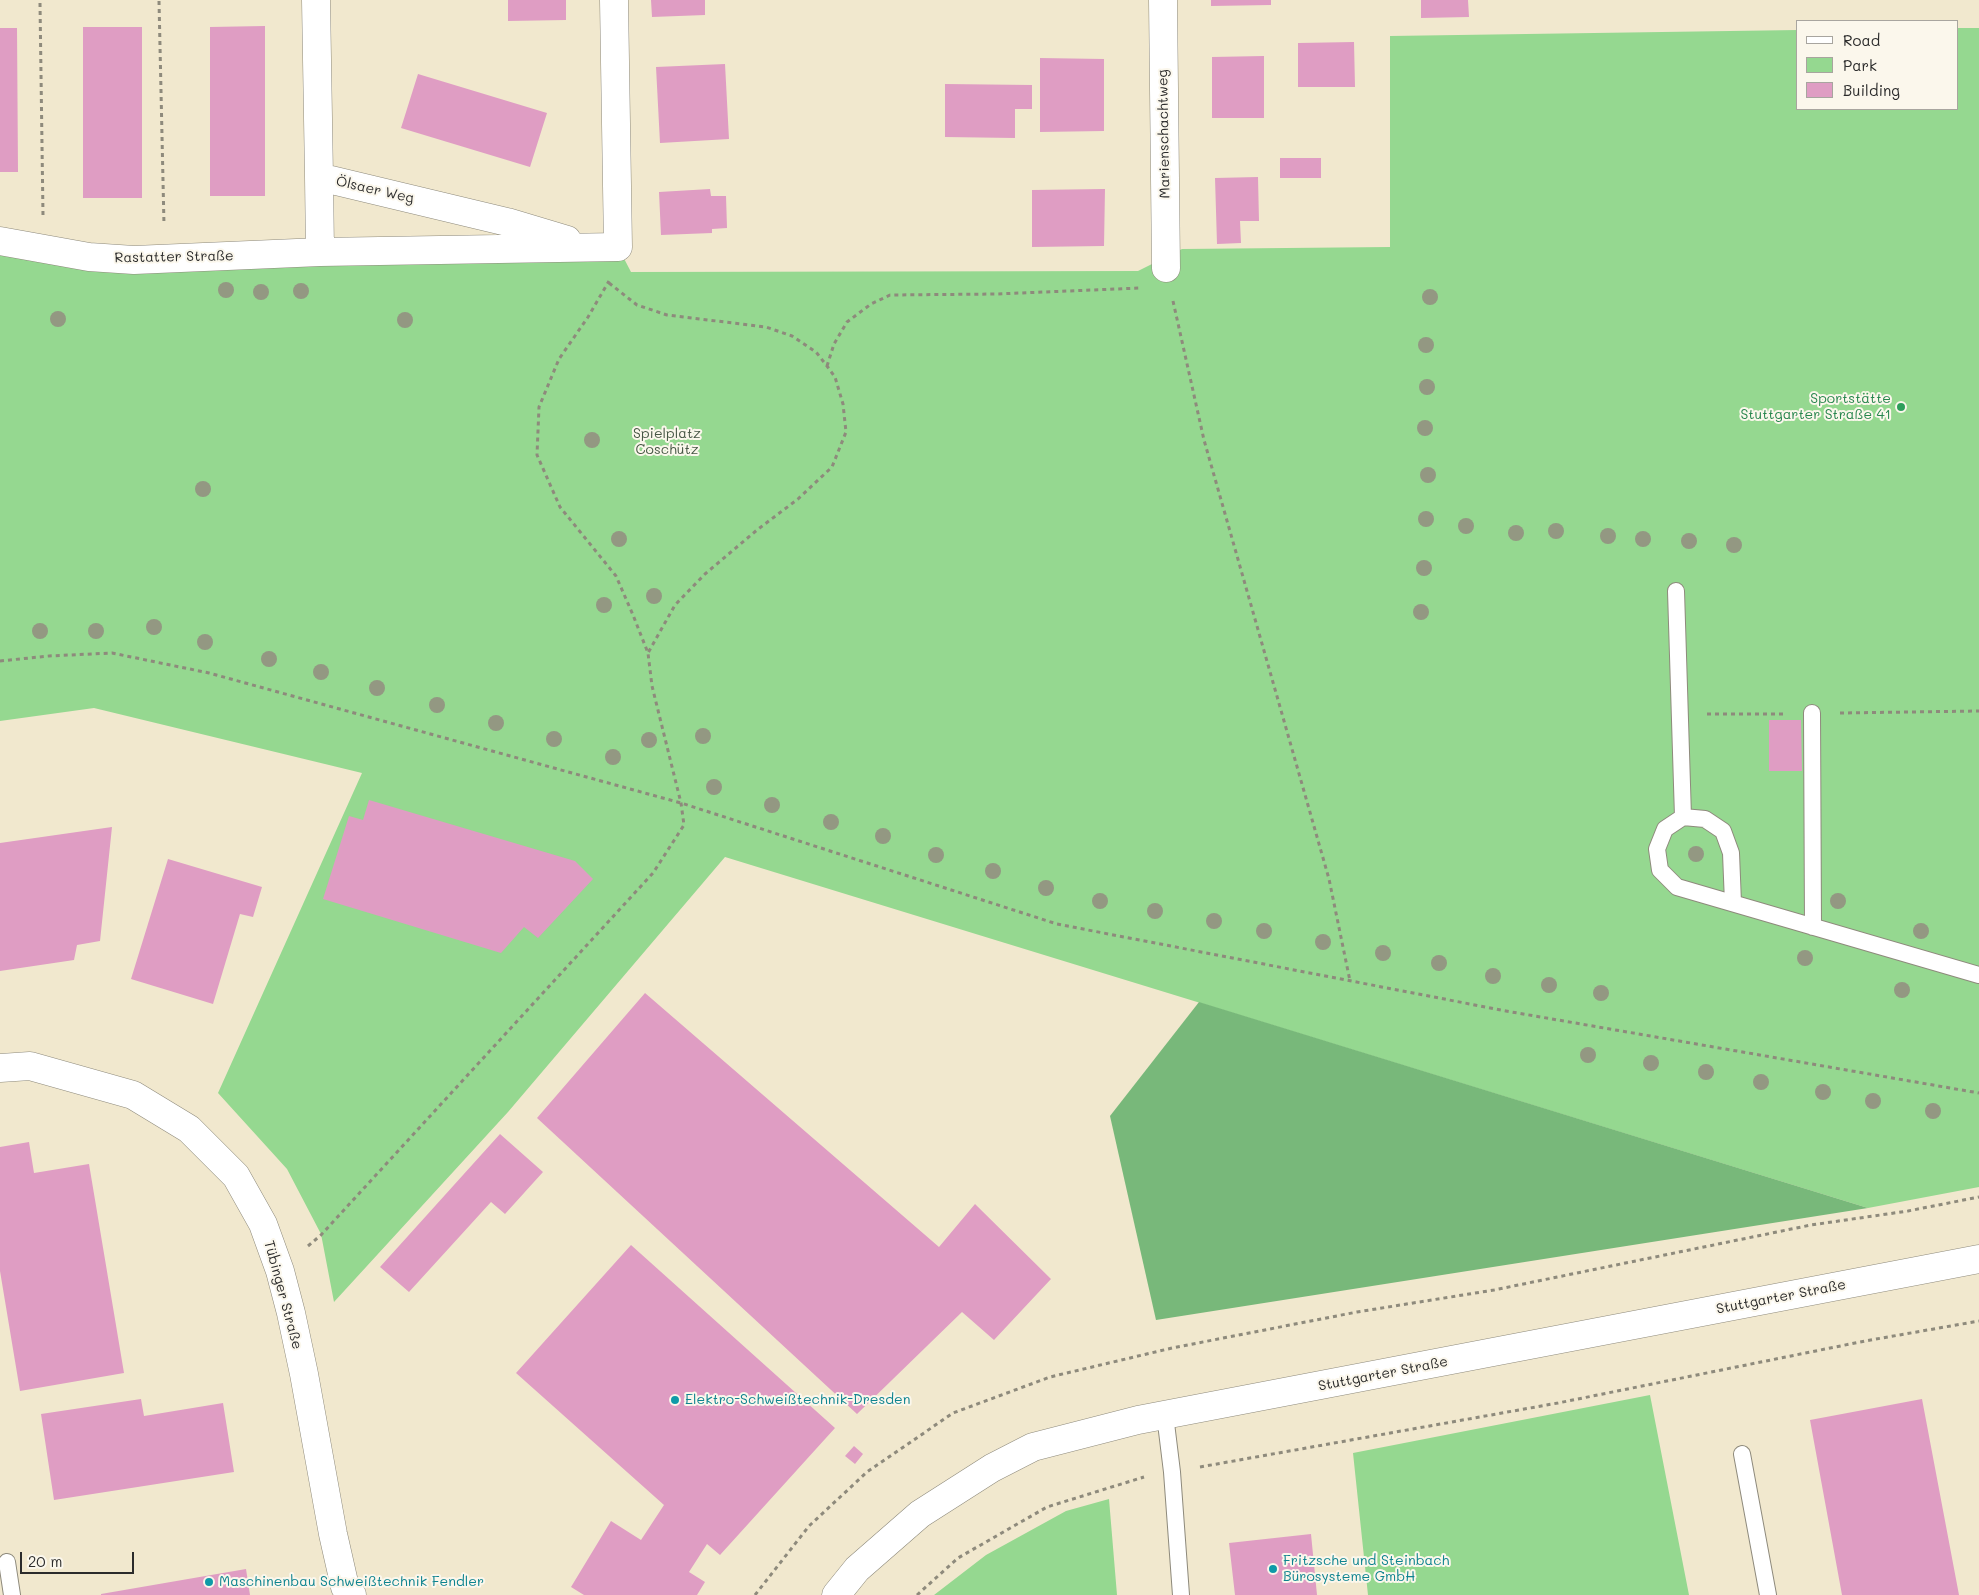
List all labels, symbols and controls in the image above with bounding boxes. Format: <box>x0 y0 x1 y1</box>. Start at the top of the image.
legend <box>1796 20 1959 110</box>
text: Road <box>1843 30 1880 50</box>
text: Park <box>1843 55 1877 75</box>
street label: Marienschachtweg <box>1154 69 1174 199</box>
text: Building <box>1843 80 1900 100</box>
street label: Ölsaer Weg <box>334 173 416 207</box>
street label: Rastatter Straße <box>114 248 234 266</box>
place label: Sportstätte Stuttgarter Straße 41 <box>1740 391 1891 424</box>
marker: Sportstätte Stuttgarter Straße 41 <box>1895 401 1907 413</box>
park label: Spielplatz Coschütz <box>633 426 701 458</box>
street label: Tübinger Straße <box>260 1239 306 1351</box>
street label: Stuttgarter Straße <box>1715 1276 1847 1318</box>
street label: Stuttgarter Straße <box>1317 1353 1449 1395</box>
place label: Elektro-Schweißtechnik-Dresden <box>685 1392 910 1408</box>
marker: Elektro-Schweißtechnik-Dresden <box>669 1394 681 1406</box>
scale bar <box>22 1542 136 1574</box>
text: 20 m <box>28 1551 62 1571</box>
place label: Fritzsche und Steinbach Bürosysteme GmbH <box>1283 1553 1449 1585</box>
marker: Fritzsche und Steinbach Bürosysteme GmbH <box>1267 1563 1279 1575</box>
place label: Maschinenbau Schweißtechnik Fendler <box>219 1574 484 1590</box>
marker: Maschinenbau Schweißtechnik Fendler <box>203 1576 215 1588</box>

